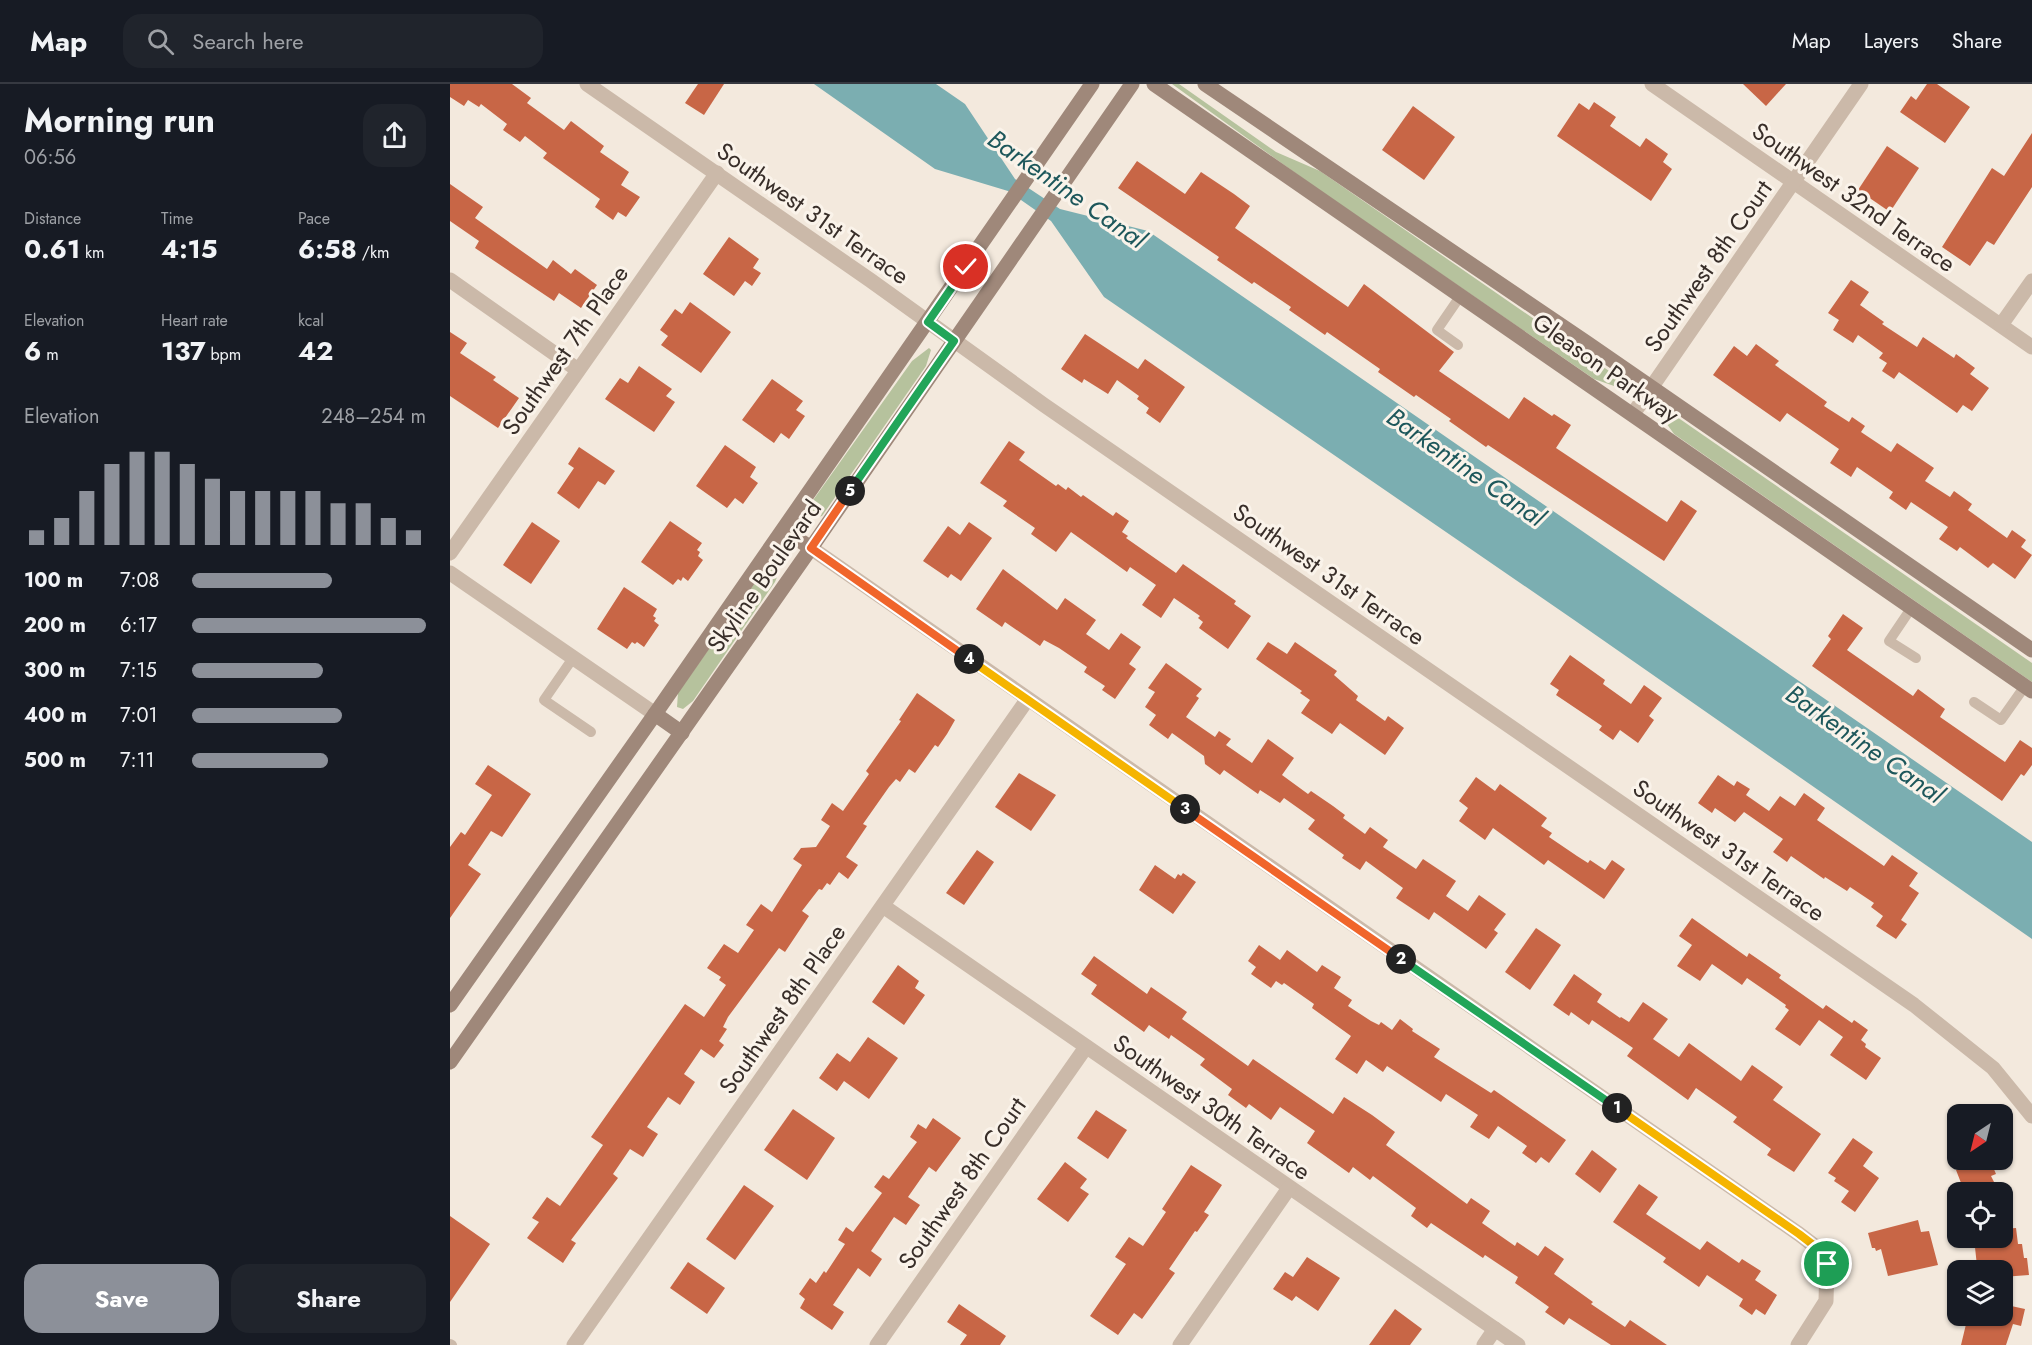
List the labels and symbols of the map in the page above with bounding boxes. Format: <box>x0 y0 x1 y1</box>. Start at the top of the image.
street label: Southwest 32nd Terrace <box>1745 113 1963 281</box>
water label: Barkentine Canal <box>980 120 1155 259</box>
street label: Southwest 31st Terrace <box>710 133 916 293</box>
street label: Southwest 8th Court <box>1635 173 1781 359</box>
pin <box>940 241 991 292</box>
street label: Southwest 7th Place <box>493 258 637 442</box>
street label: Gleason Parkway <box>1525 304 1687 432</box>
water label: Barkentine Canal <box>1379 398 1554 537</box>
pin: 5 <box>835 476 865 506</box>
street label: Skyline Boulevard <box>698 493 830 659</box>
street label: Southwest 31st Terrace <box>1226 494 1432 654</box>
pin: 4 <box>954 644 984 674</box>
water label: Barkentine Canal <box>1778 675 1953 814</box>
street label: Southwest 31st Terrace <box>1626 770 1832 930</box>
pin: 3 <box>1170 794 1200 824</box>
street label: Southwest 8th Place <box>710 917 854 1101</box>
pin: 2 <box>1386 944 1416 974</box>
street label: Southwest 30th Terrace <box>1106 1026 1318 1188</box>
street label: Southwest 8th Court <box>889 1090 1035 1276</box>
pin: 1 <box>1602 1093 1632 1123</box>
north arrow <box>1947 1104 2013 1170</box>
pin <box>1801 1238 1852 1289</box>

